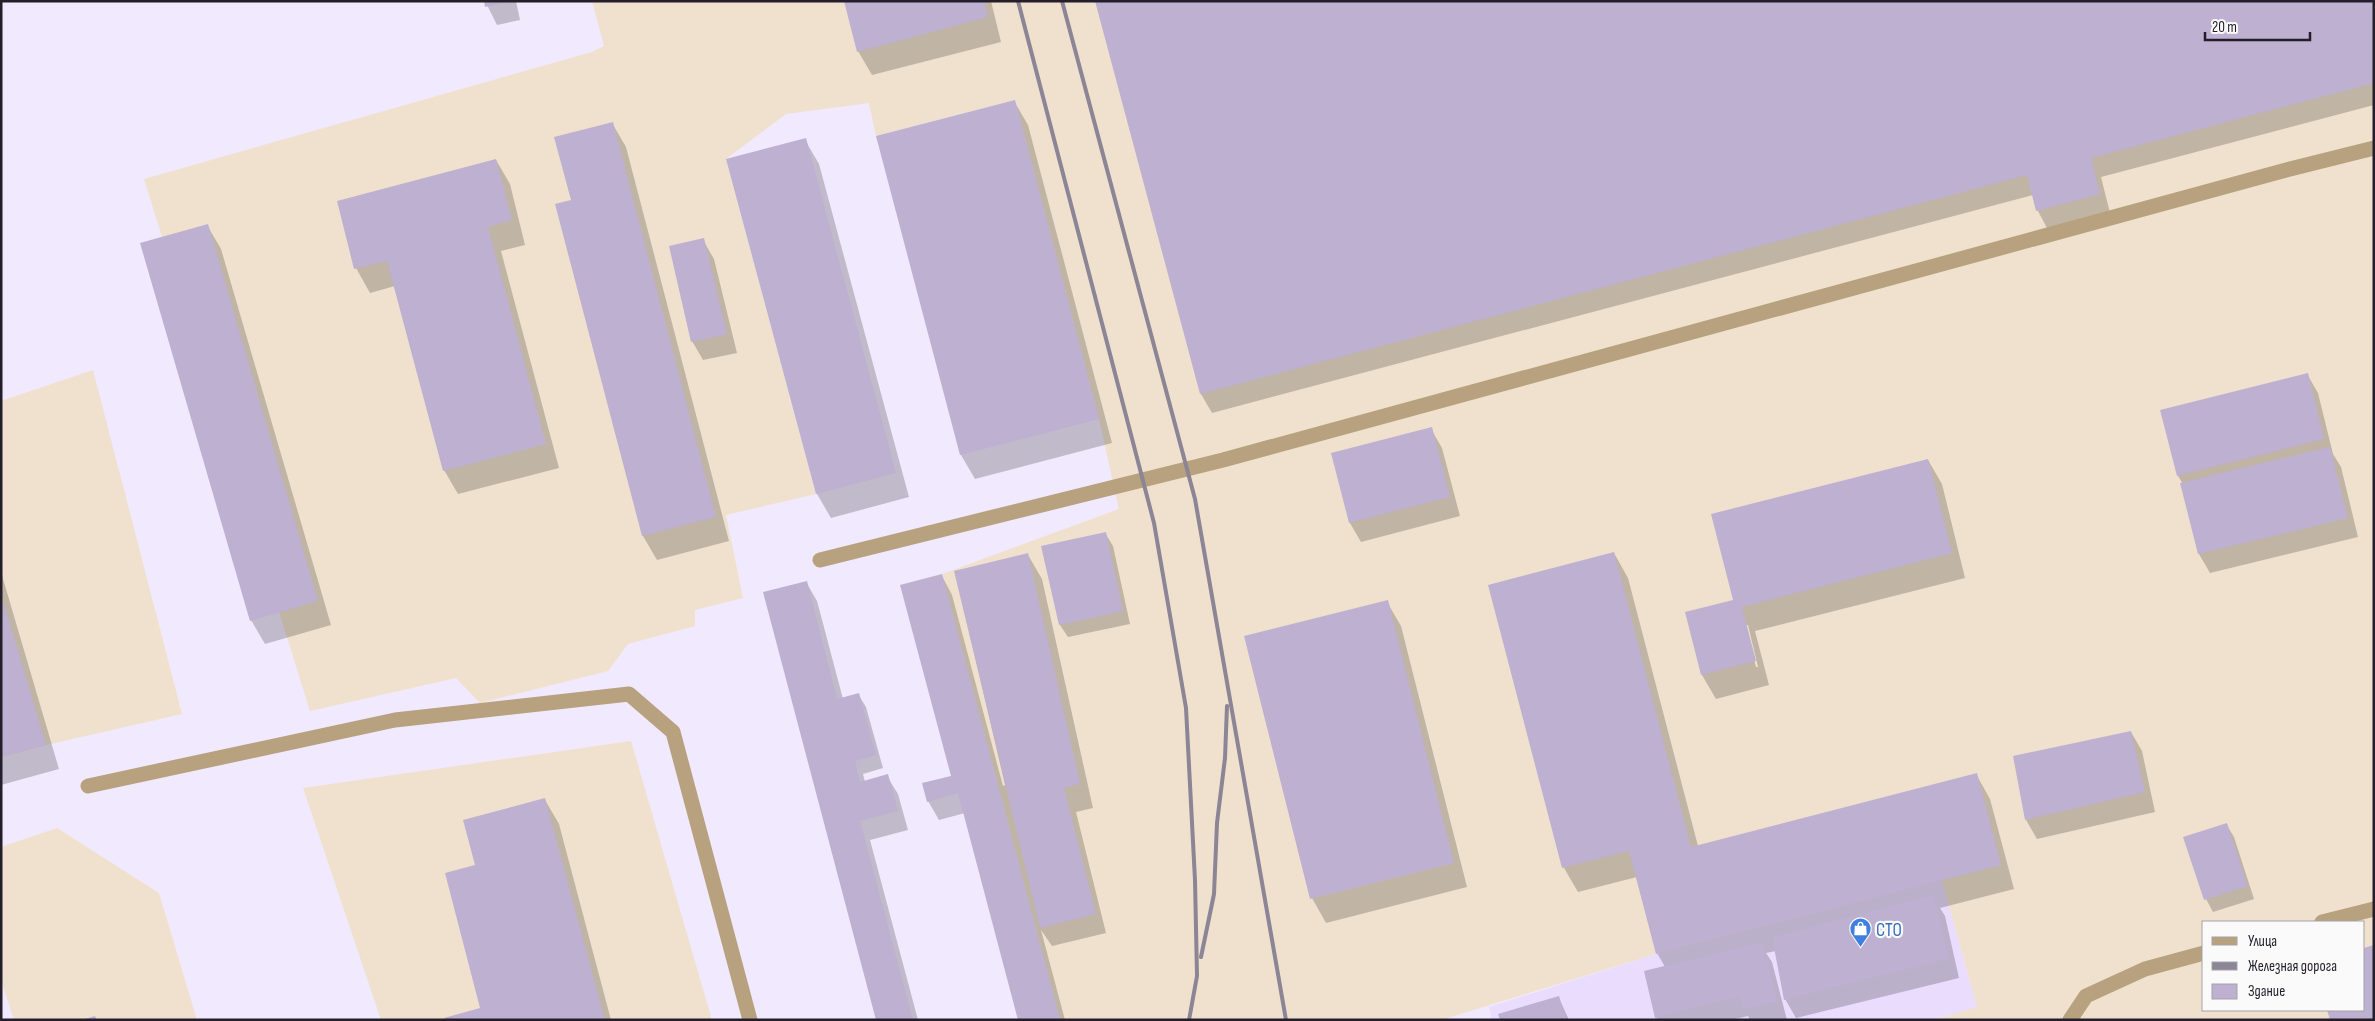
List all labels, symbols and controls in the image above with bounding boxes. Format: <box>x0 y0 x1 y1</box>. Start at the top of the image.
scale bar <box>2205 10 2310 42</box>
text: 20 m <box>2212 18 2237 37</box>
shop icon: СТО <box>1848 917 1872 948</box>
place label: СТО <box>1876 919 1902 942</box>
legend <box>2202 921 2365 1011</box>
text: Улица <box>2248 932 2277 951</box>
text: Железная дорога <box>2248 957 2337 976</box>
text: Здание <box>2248 982 2285 1001</box>

